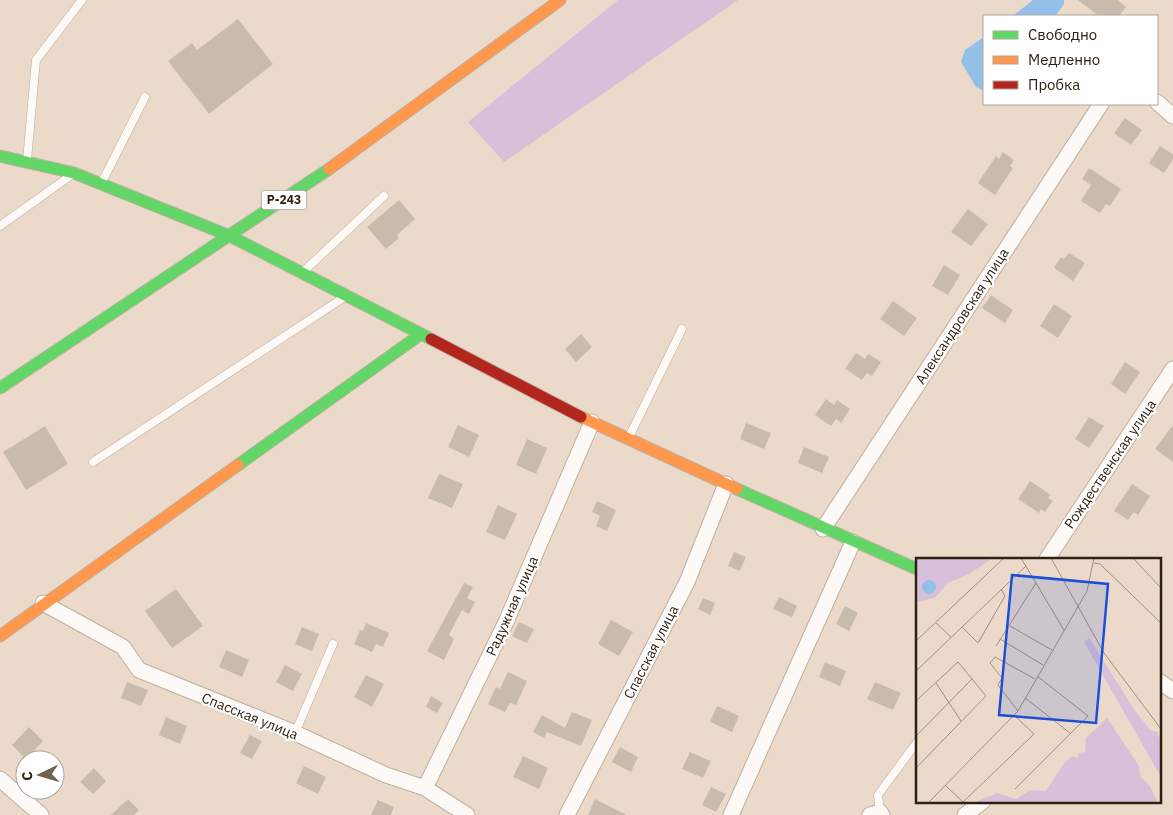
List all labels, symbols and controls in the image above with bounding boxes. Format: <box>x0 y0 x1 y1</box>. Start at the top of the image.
legend <box>983 15 1158 105</box>
text: Свободно <box>1028 25 1097 44</box>
text: Медленно <box>1028 50 1100 69</box>
text: Пробка <box>1028 75 1080 94</box>
road number: Р-243 <box>262 190 306 210</box>
street label: Александровская улица <box>911 244 1013 387</box>
street label: Рождественская улица <box>1060 396 1160 532</box>
street label: Радужная улица <box>482 553 542 659</box>
inset map <box>916 558 1160 802</box>
street label: Спасская улица <box>620 602 683 702</box>
street label: Спасская улица <box>199 688 302 744</box>
north arrow <box>15 750 65 800</box>
text: С <box>18 771 36 781</box>

